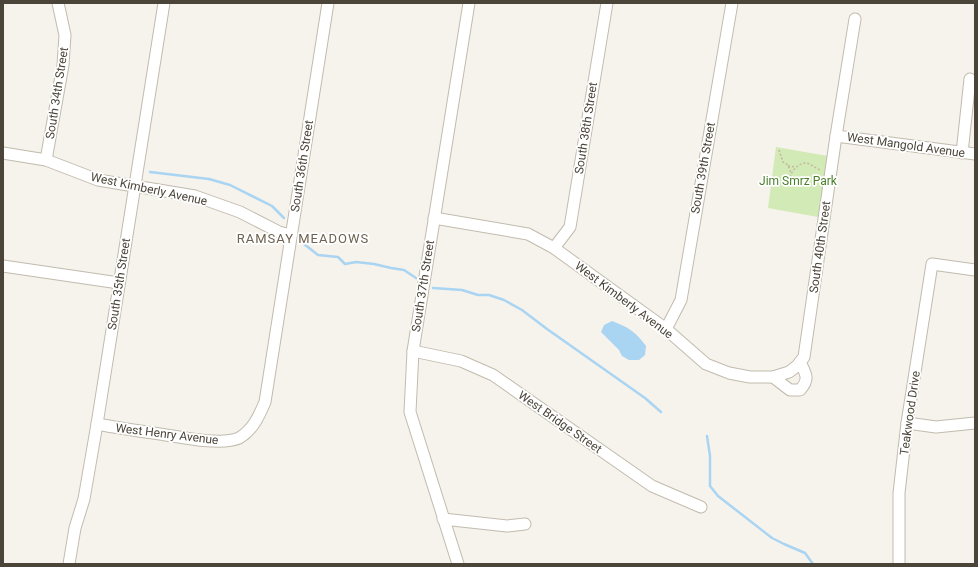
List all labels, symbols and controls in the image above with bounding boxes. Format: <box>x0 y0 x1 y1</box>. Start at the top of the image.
street label: South 34th Street <box>43 46 71 140</box>
street label: South 38th Street <box>572 81 600 175</box>
street label: South 36th Street <box>288 119 316 213</box>
street label: South 39th Street <box>688 121 718 215</box>
street label: West Mangold Avenue <box>846 130 966 160</box>
street label: West Kimberly Avenue <box>89 170 209 208</box>
park label: Jim Smrz Park <box>759 174 838 188</box>
street label: South 40th Street <box>807 200 833 294</box>
district label: RAMSAY MEADOWS <box>237 231 369 246</box>
street label: South 35th Street <box>105 237 133 331</box>
street label: South 37th Street <box>409 239 437 333</box>
street label: West Kimberly Avenue <box>572 259 676 341</box>
street label: Teakwood Drive <box>897 370 923 456</box>
street label: West Bridge Street <box>515 388 605 456</box>
street label: West Henry Avenue <box>115 421 219 447</box>

